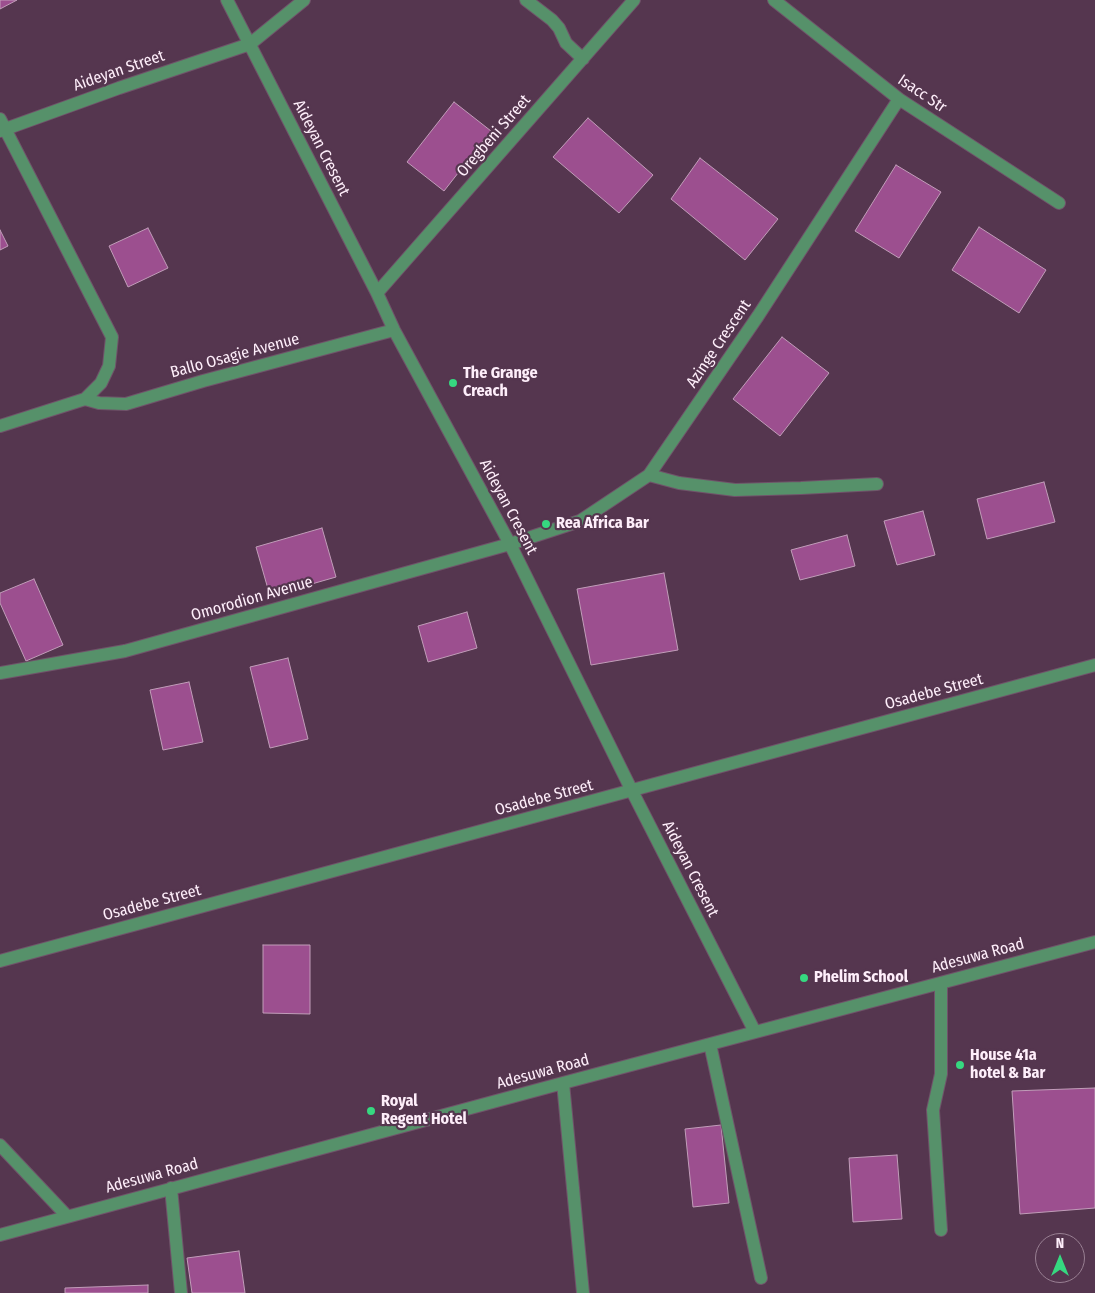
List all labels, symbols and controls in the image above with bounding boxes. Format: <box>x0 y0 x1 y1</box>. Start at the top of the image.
street label: Aideyan Street <box>71 46 167 96</box>
street label: Isacc Str <box>894 71 950 117</box>
street label: Oregbeni Street <box>453 91 535 181</box>
street label: Aideyan Cresent <box>289 97 353 199</box>
street label: Azinge Crescent <box>683 296 755 392</box>
street label: Ballo Osagie Avenue <box>168 330 302 382</box>
place label: The Grange Creach <box>463 364 538 402</box>
marker: The Grange Creach <box>447 377 459 389</box>
street label: Aideyan Cresent <box>475 456 541 558</box>
place label: Rea Africa Bar <box>556 514 649 534</box>
marker: Rea Africa Bar <box>540 518 552 530</box>
street label: Omorodion Avenue <box>189 572 315 626</box>
street label: Osadebe Street <box>883 670 985 714</box>
street label: Osadebe Street <box>493 776 595 820</box>
street label: Aideyan Cresent <box>658 818 722 920</box>
street label: Osadebe Street <box>101 881 203 925</box>
street label: Adesuwa Road <box>930 934 1026 978</box>
place label: Phelim School <box>814 968 908 988</box>
marker: Phelim School <box>798 972 810 984</box>
place label: House 41a hotel & Bar <box>970 1046 1045 1084</box>
street label: Adesuwa Road <box>495 1050 591 1094</box>
marker: House 41a hotel & Bar <box>954 1059 966 1071</box>
place label: Royal Regent Hotel <box>381 1092 467 1130</box>
marker: Royal Regent Hotel <box>365 1105 377 1117</box>
street label: Adesuwa Road <box>104 1154 200 1198</box>
north arrow <box>1035 1233 1085 1283</box>
text: N <box>1056 1235 1064 1252</box>

